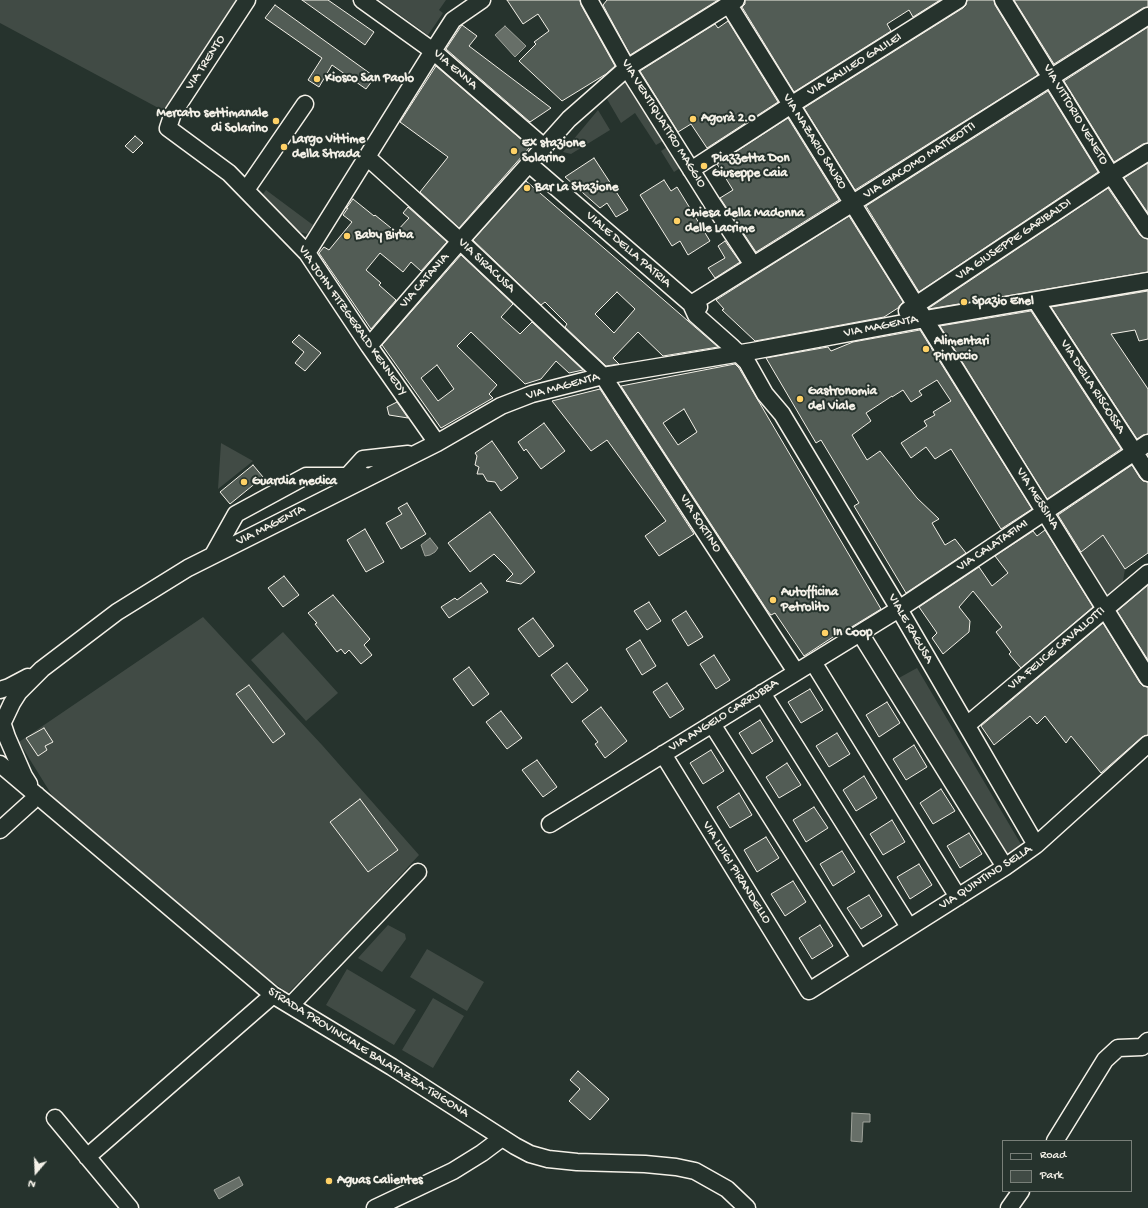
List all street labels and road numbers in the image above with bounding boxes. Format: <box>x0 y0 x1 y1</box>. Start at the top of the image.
street label: VIA GALILEO GALILEI <box>805 30 905 100</box>
street label: VIA TRENTO <box>182 33 230 93</box>
street label: VIA ENNA <box>430 46 480 94</box>
street label: VIA VENTIQUATTRO MAGGIO <box>617 57 709 191</box>
street label: VIA VITTORIO VENETO <box>1039 62 1111 168</box>
street label: VIA NAZARIO SAURO <box>778 91 850 193</box>
street label: VIA GIACOMO MATTEOTTI <box>861 119 979 203</box>
street label: VIA GIUSEPPE GARIBALDI <box>953 195 1075 285</box>
street label: VIALE DELLA PATRIA <box>582 209 674 291</box>
street label: VIA SIRACUSA <box>454 235 518 297</box>
street label: VIA JOHN FITZGERALD KENNEDY <box>294 243 410 399</box>
street label: VIA CATANIA <box>397 250 453 312</box>
street label: VIA MAGENTA <box>843 312 919 342</box>
street label: VIA DELLA RISCOSSA <box>1056 337 1128 437</box>
street label: VIA MAGENTA <box>525 370 601 404</box>
street label: VIA MESSINA <box>1012 465 1062 533</box>
street label: VIA SORTINO <box>675 492 725 556</box>
street label: VIA MAGENTA <box>234 502 308 550</box>
street label: VIA CALATAFIMI <box>954 516 1032 576</box>
street label: VIALE RAGUSA <box>884 591 936 667</box>
street label: VIA FELICE CAVALLOTTI <box>1005 604 1109 694</box>
street label: VIA ANGELO CARRUBBA <box>666 676 782 756</box>
street label: VIA LUIGI PIRANDELLO <box>698 819 774 927</box>
street label: VIA QUINTINO SELLA <box>937 842 1035 914</box>
street label: STRADA PROVINCIALE BALATAZZA-TRIGONA <box>265 984 471 1122</box>

